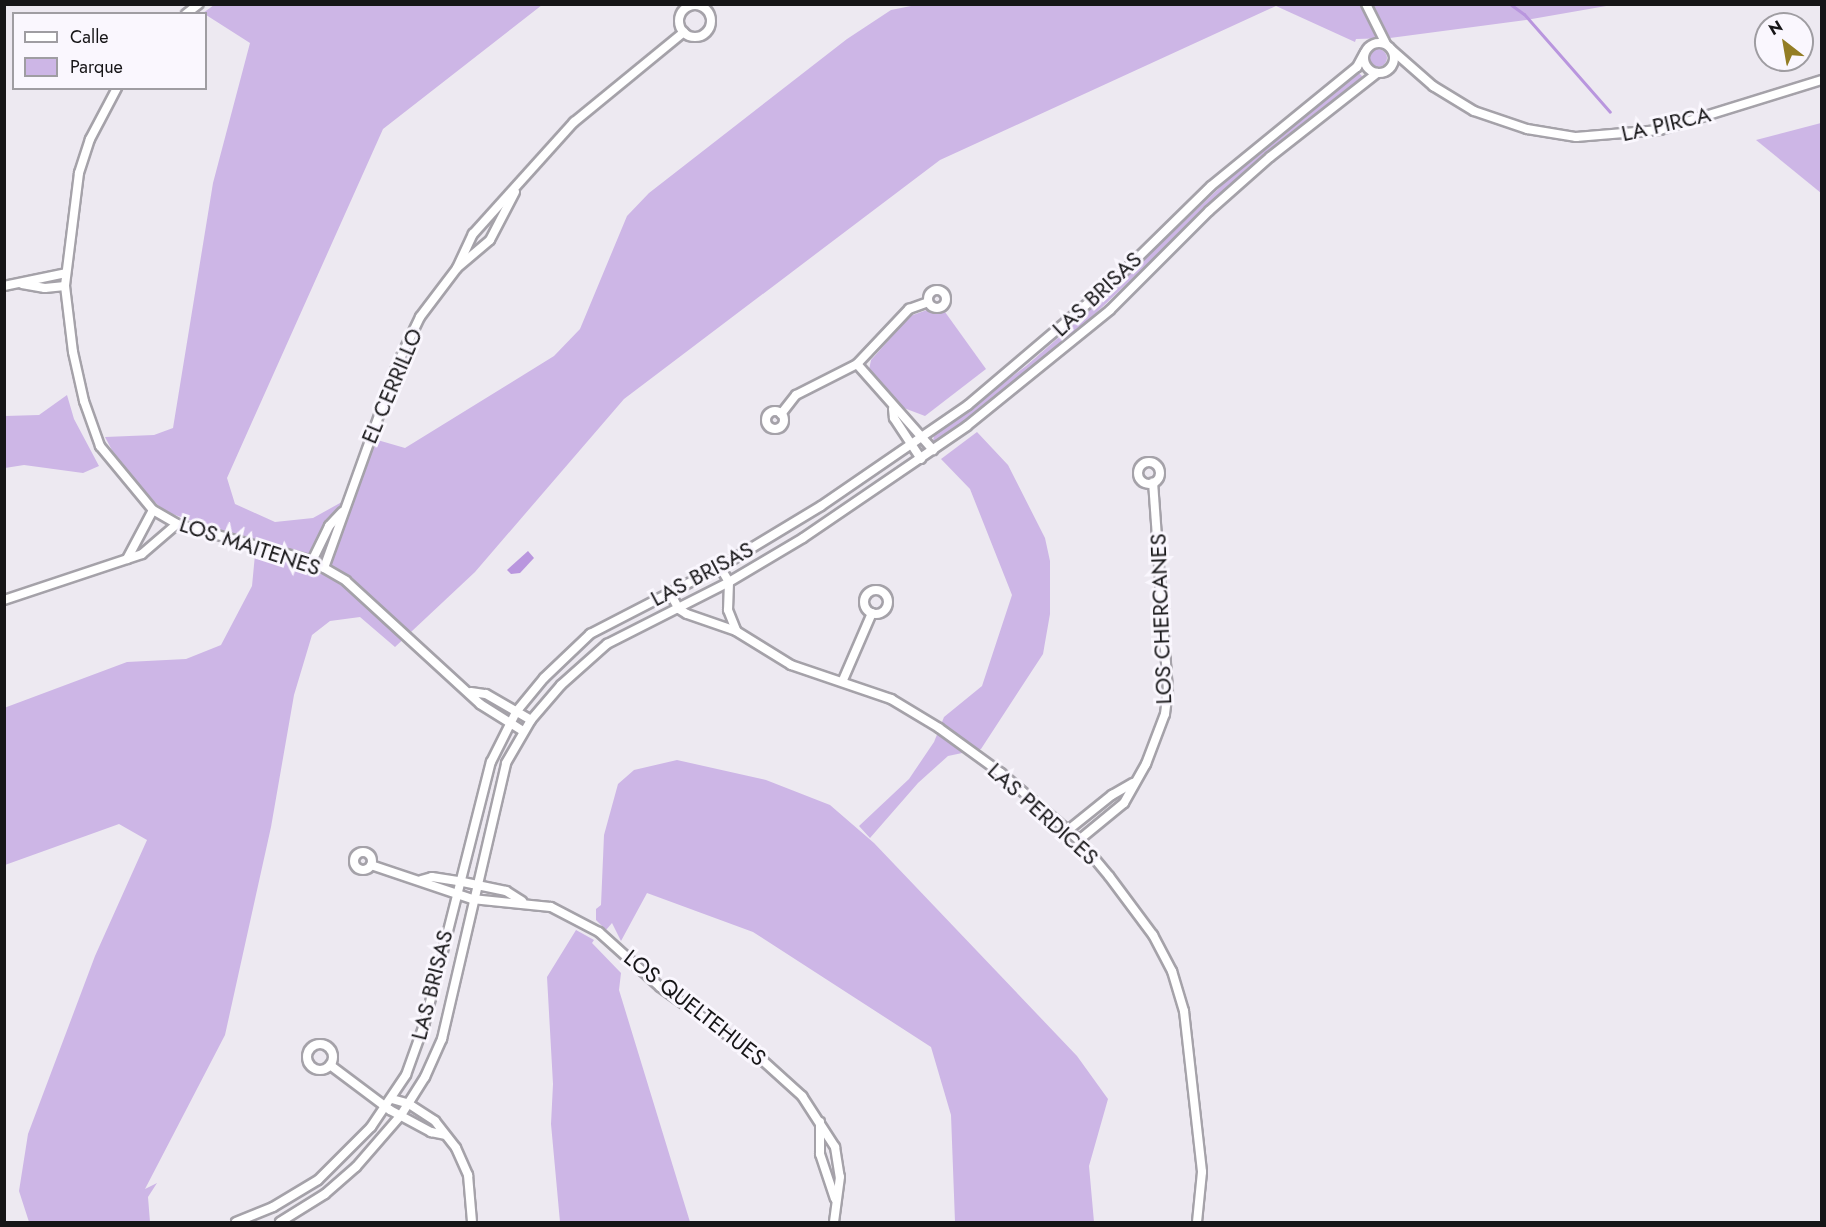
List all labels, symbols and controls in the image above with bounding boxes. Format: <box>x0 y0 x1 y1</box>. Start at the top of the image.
legend <box>12 12 207 90</box>
north arrow <box>1754 12 1814 72</box>
text: N <box>1764 15 1787 41</box>
text: Calle <box>70 24 109 50</box>
text: Parque <box>70 54 123 80</box>
street label: LA PIRCA <box>1619 101 1713 147</box>
street label: LAS BRISAS <box>1047 246 1147 342</box>
street label: EL CERRILLO <box>356 325 428 447</box>
street label: LOS MAITENES <box>176 511 324 581</box>
street label: LOS CHERCANES <box>1145 533 1177 705</box>
street label: LAS BRISAS <box>646 536 758 612</box>
street label: LAS PERDICES <box>982 757 1104 871</box>
street label: LAS BRISAS <box>406 927 458 1043</box>
street label: LOS QUELTEHUES <box>619 944 771 1072</box>

